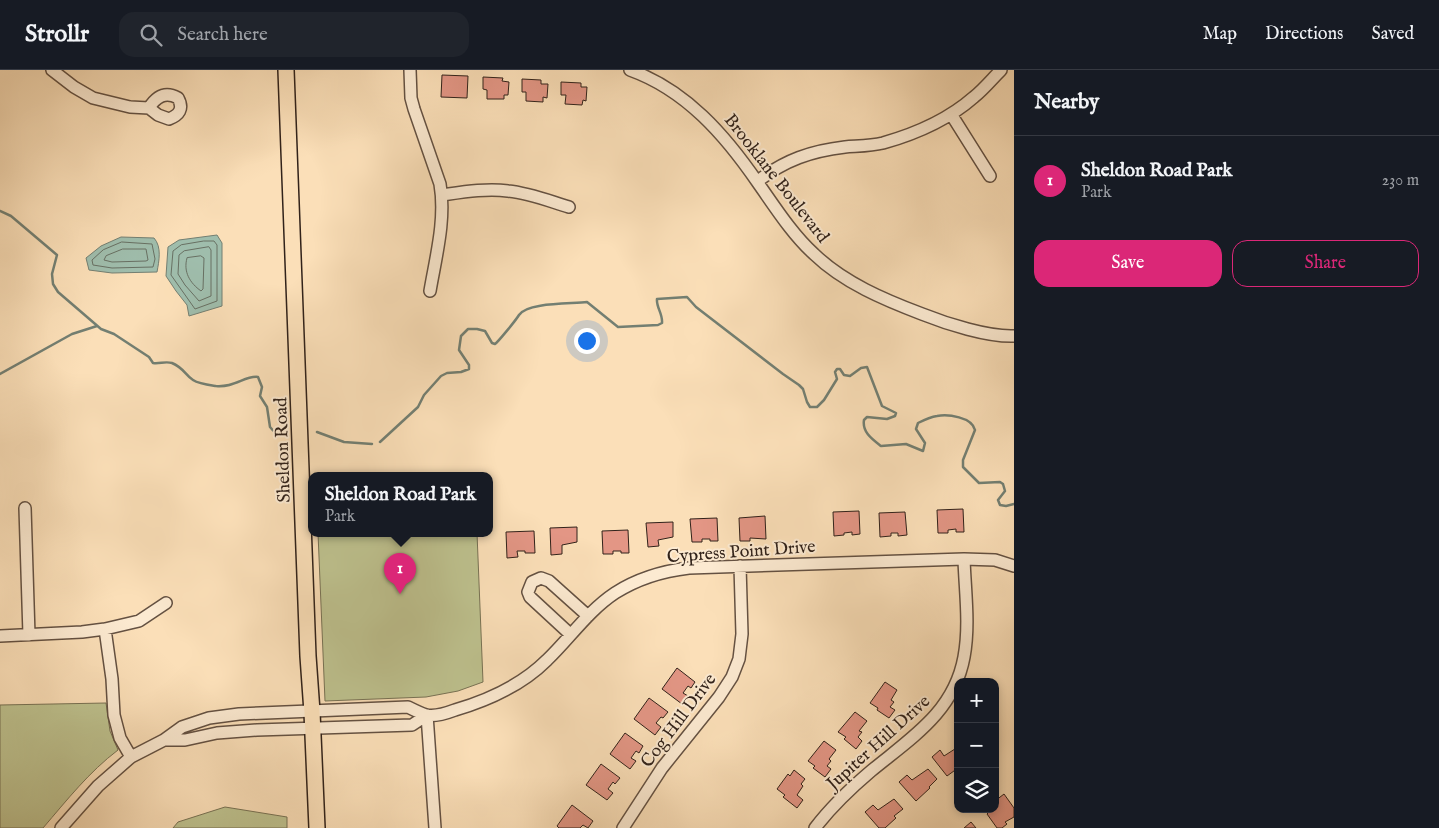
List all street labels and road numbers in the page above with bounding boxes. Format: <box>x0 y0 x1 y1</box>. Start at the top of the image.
street label: Brooklane Boulevard <box>718 110 834 249</box>
street label: Sheldon Road <box>270 397 297 503</box>
street label: Cypress Point Drive <box>666 536 816 569</box>
street label: Cog Hill Drive <box>636 669 722 773</box>
street label: Jupiter Hill Drive <box>821 691 936 797</box>

